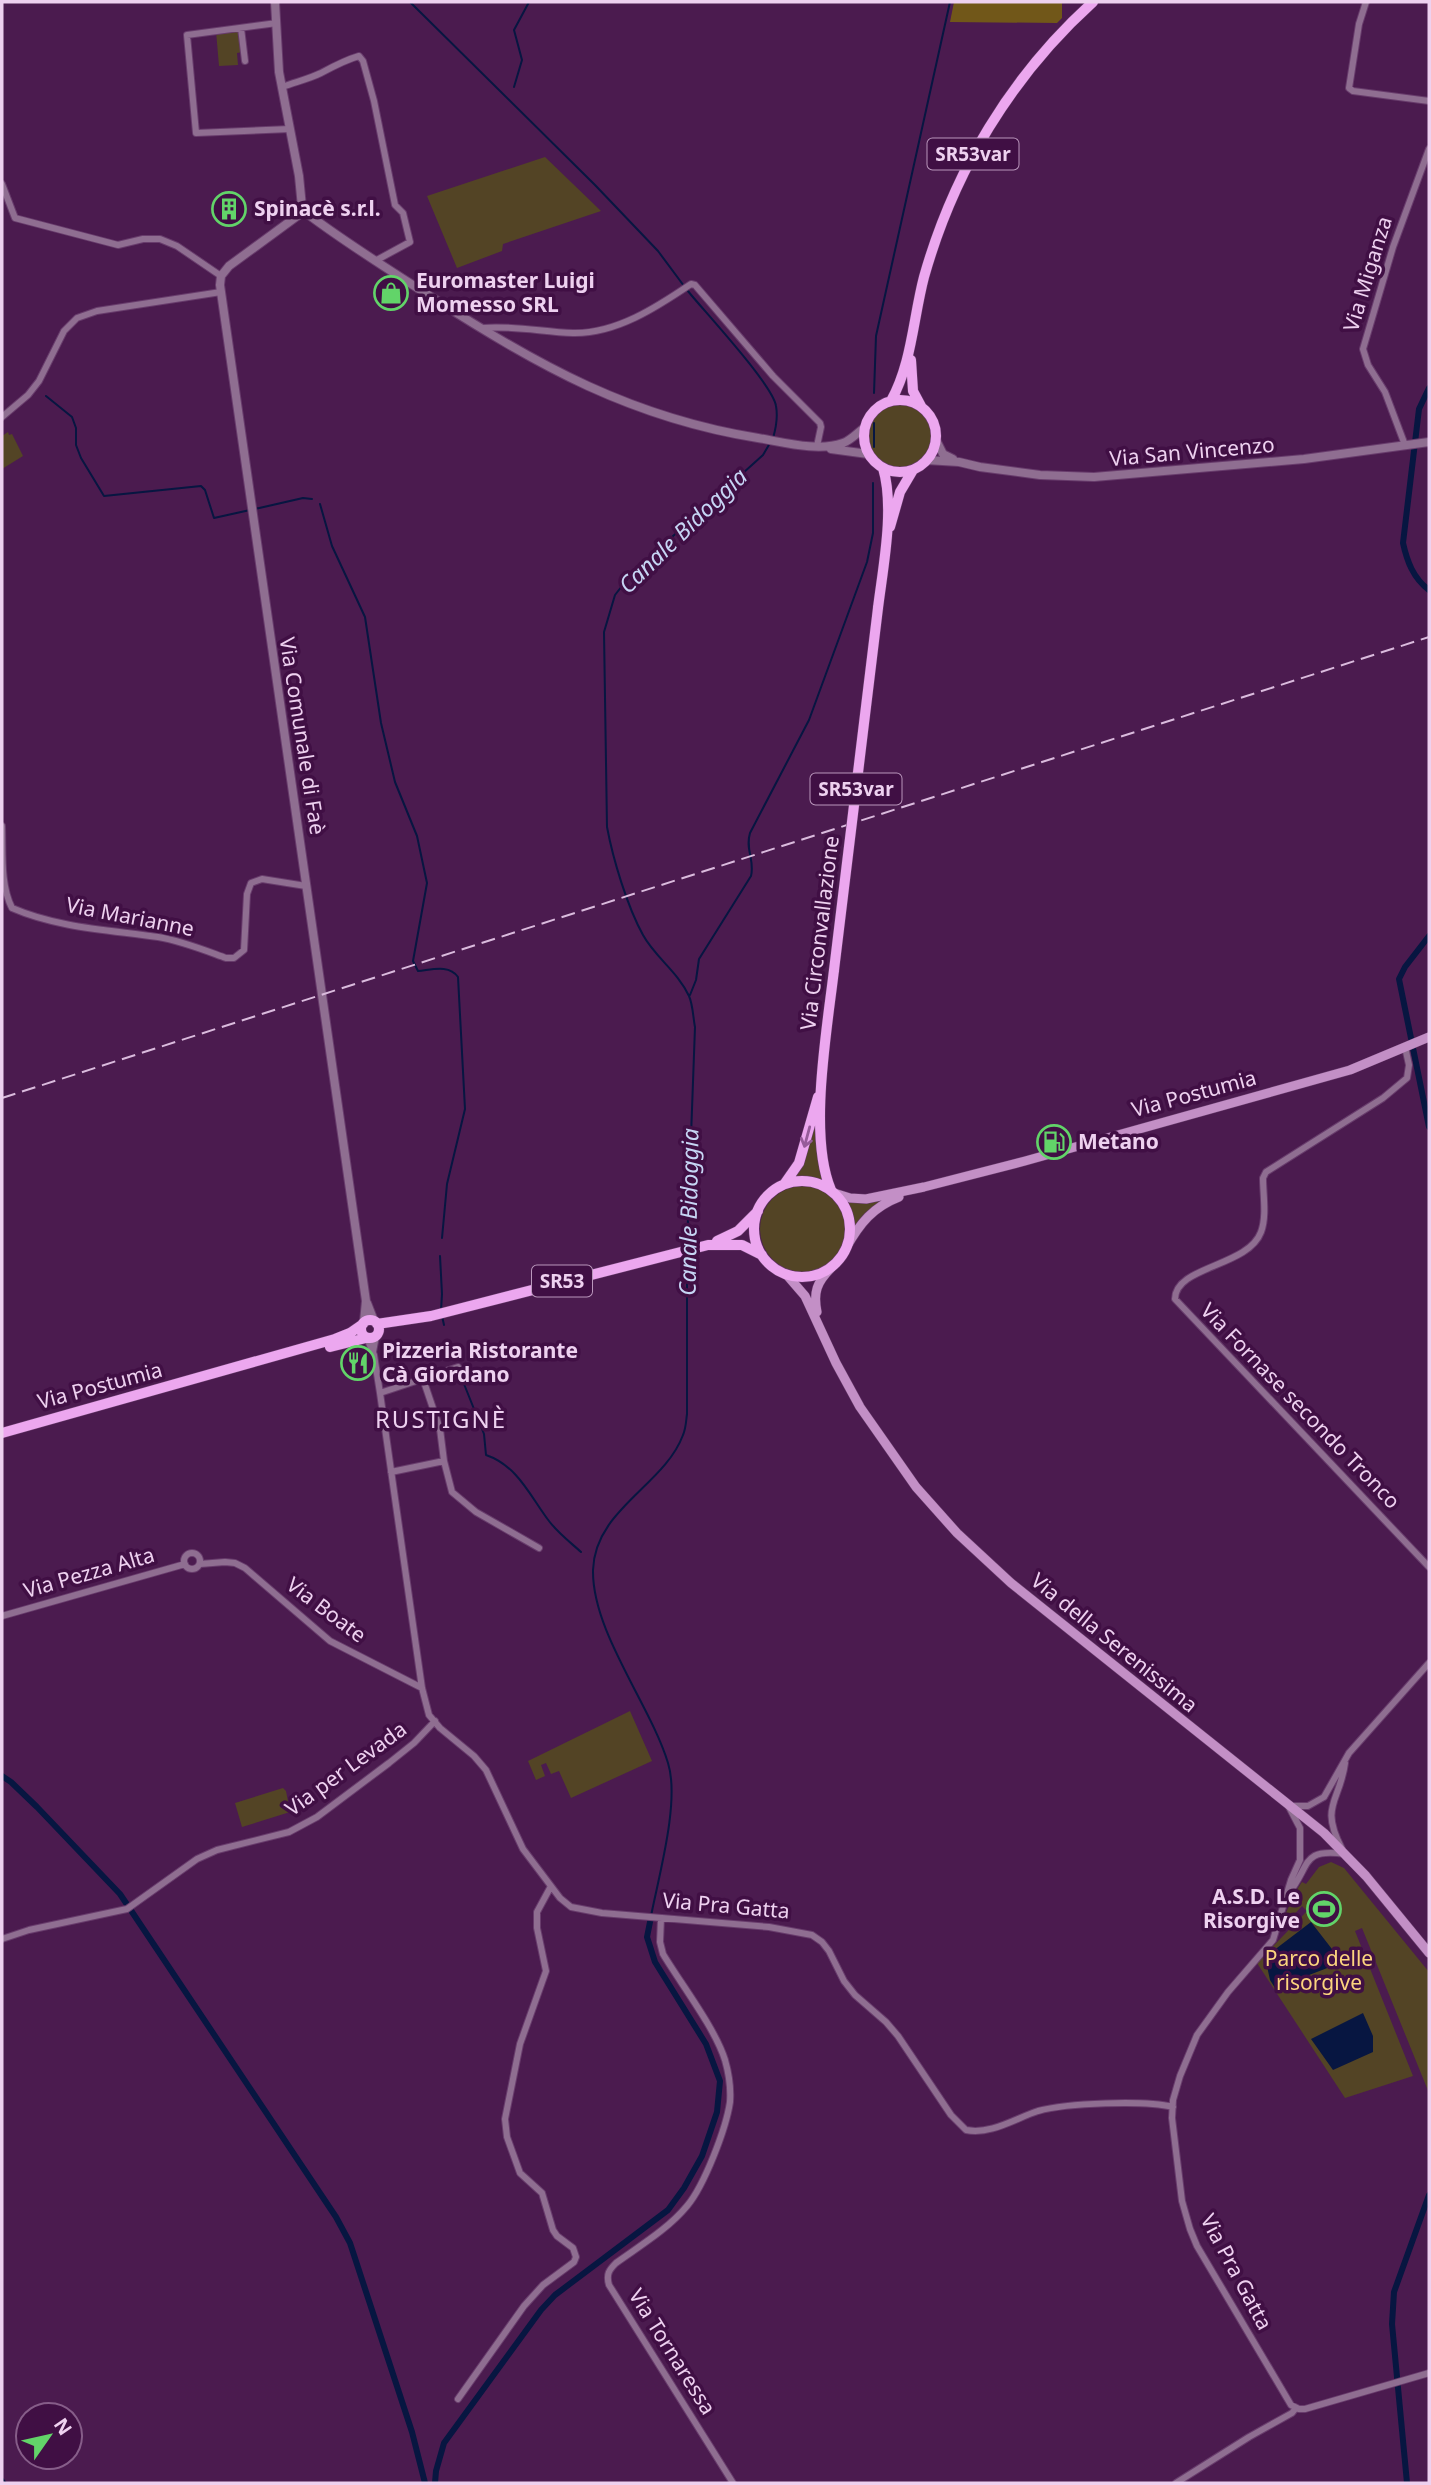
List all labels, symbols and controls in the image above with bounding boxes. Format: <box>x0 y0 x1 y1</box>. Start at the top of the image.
road number: SR53var <box>928 138 1018 170</box>
building icon: Spinacè s.r.l. <box>210 190 248 228</box>
place label: Spinacè s.r.l. <box>254 194 381 222</box>
street label: Via Miganza <box>1336 213 1398 335</box>
place label: Euromaster Luigi Momesso SRL <box>416 266 595 318</box>
shop icon: Euromaster Luigi Momesso SRL <box>372 274 410 312</box>
street label: Via San Vincenzo <box>1108 430 1276 472</box>
water label: Canale Bidoggia <box>611 460 754 600</box>
street label: Via Comunale di Faè <box>274 635 332 837</box>
road number: SR53var <box>810 774 902 804</box>
street label: Via Circonvallazione <box>793 834 845 1032</box>
street label: Via Marianne <box>64 890 197 942</box>
street label: Via Postumia <box>1128 1063 1259 1123</box>
fuel station icon: Metano <box>1035 1123 1073 1161</box>
one-way arrow <box>799 1125 812 1147</box>
place label: Metano <box>1078 1127 1159 1155</box>
water label: Canale Bidoggia <box>671 1128 705 1296</box>
road number: SR53 <box>532 1266 592 1296</box>
street label: Via Fornase secondo Tronco <box>1195 1296 1407 1514</box>
place label: Pizzeria Ristorante Cà Giordano <box>382 1336 578 1388</box>
restaurant icon: Pizzeria Ristorante Cà Giordano <box>339 1344 377 1382</box>
street label: Via Postumia <box>34 1355 165 1415</box>
district label: RUSTIGNÈ <box>375 1402 507 1435</box>
street label: Via Pezza Alta <box>20 1540 157 1604</box>
street label: Via della Serenissima <box>1025 1566 1204 1718</box>
street label: Via Boate <box>281 1570 372 1648</box>
street label: Via per Levada <box>279 1715 412 1822</box>
place label: A.S.D. Le Risorgive <box>1203 1882 1300 1934</box>
street label: Via Pra Gatta <box>661 1886 791 1925</box>
sports icon: A.S.D. Le Risorgive <box>1305 1890 1343 1928</box>
park label: Parco delle risorgive <box>1265 1944 1373 1996</box>
street label: Via Pra Gatta <box>1195 2209 1279 2334</box>
street label: Via Tornaressa <box>623 2283 723 2420</box>
north arrow <box>14 2401 84 2471</box>
text: N <box>48 2413 78 2440</box>

